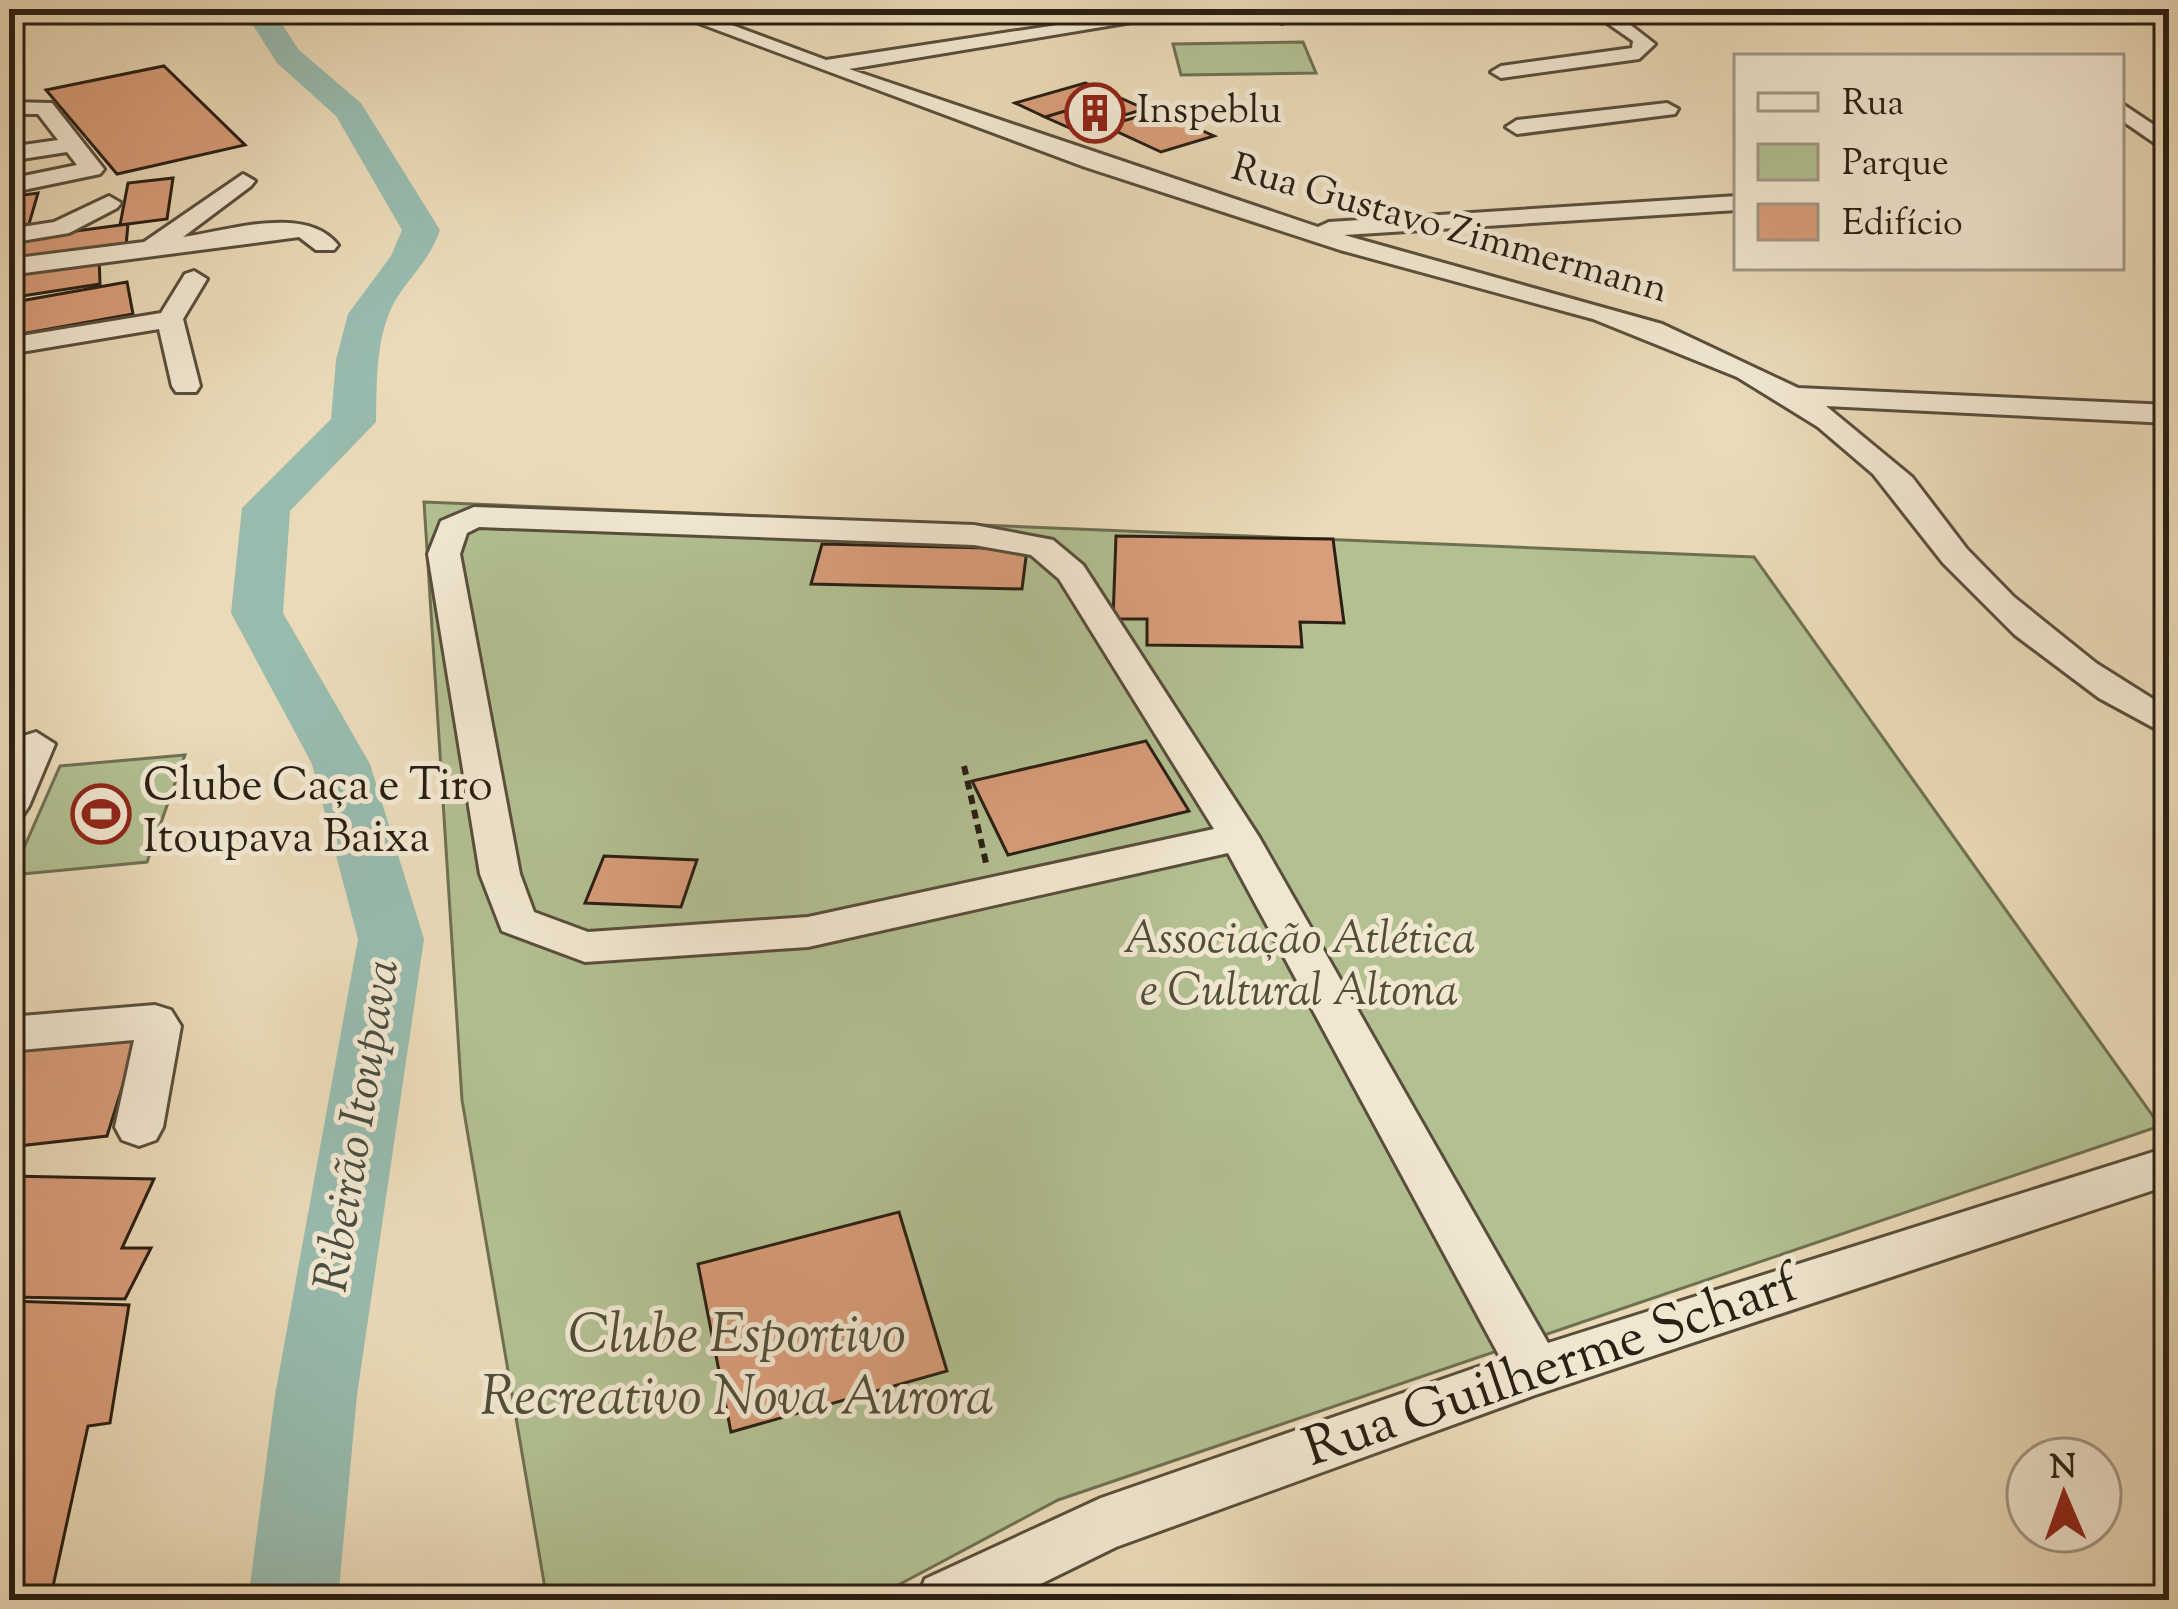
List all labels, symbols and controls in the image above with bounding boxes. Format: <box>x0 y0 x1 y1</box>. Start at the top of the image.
legend <box>1734 54 2124 270</box>
text: Rua <box>1842 79 1904 131</box>
building icon: Inspeblu <box>1064 82 1126 144</box>
place label: Inspeblu <box>1137 85 1282 141</box>
text: Parque <box>1842 139 1949 191</box>
street label: Rua Gustavo Zimmermann <box>1224 142 1674 320</box>
text: Edifício <box>1842 199 1963 251</box>
place label: Clube Caça e Tiro Itoupava Baixa <box>143 756 493 873</box>
sports icon: Clube Caça e Tiro Itoupava Baixa <box>70 783 132 845</box>
park label: Associação Atlética e Cultural Altona <box>1123 909 1475 1026</box>
water label: Ribeirão Itoupava <box>300 955 420 1297</box>
street label: Rua Guilherme Scharf <box>1294 1247 1812 1490</box>
park label: Clube Esportivo Recreativo Nova Aurora <box>481 1299 994 1439</box>
north arrow <box>2004 1435 2124 1555</box>
text: N <box>2049 1445 2077 1493</box>

